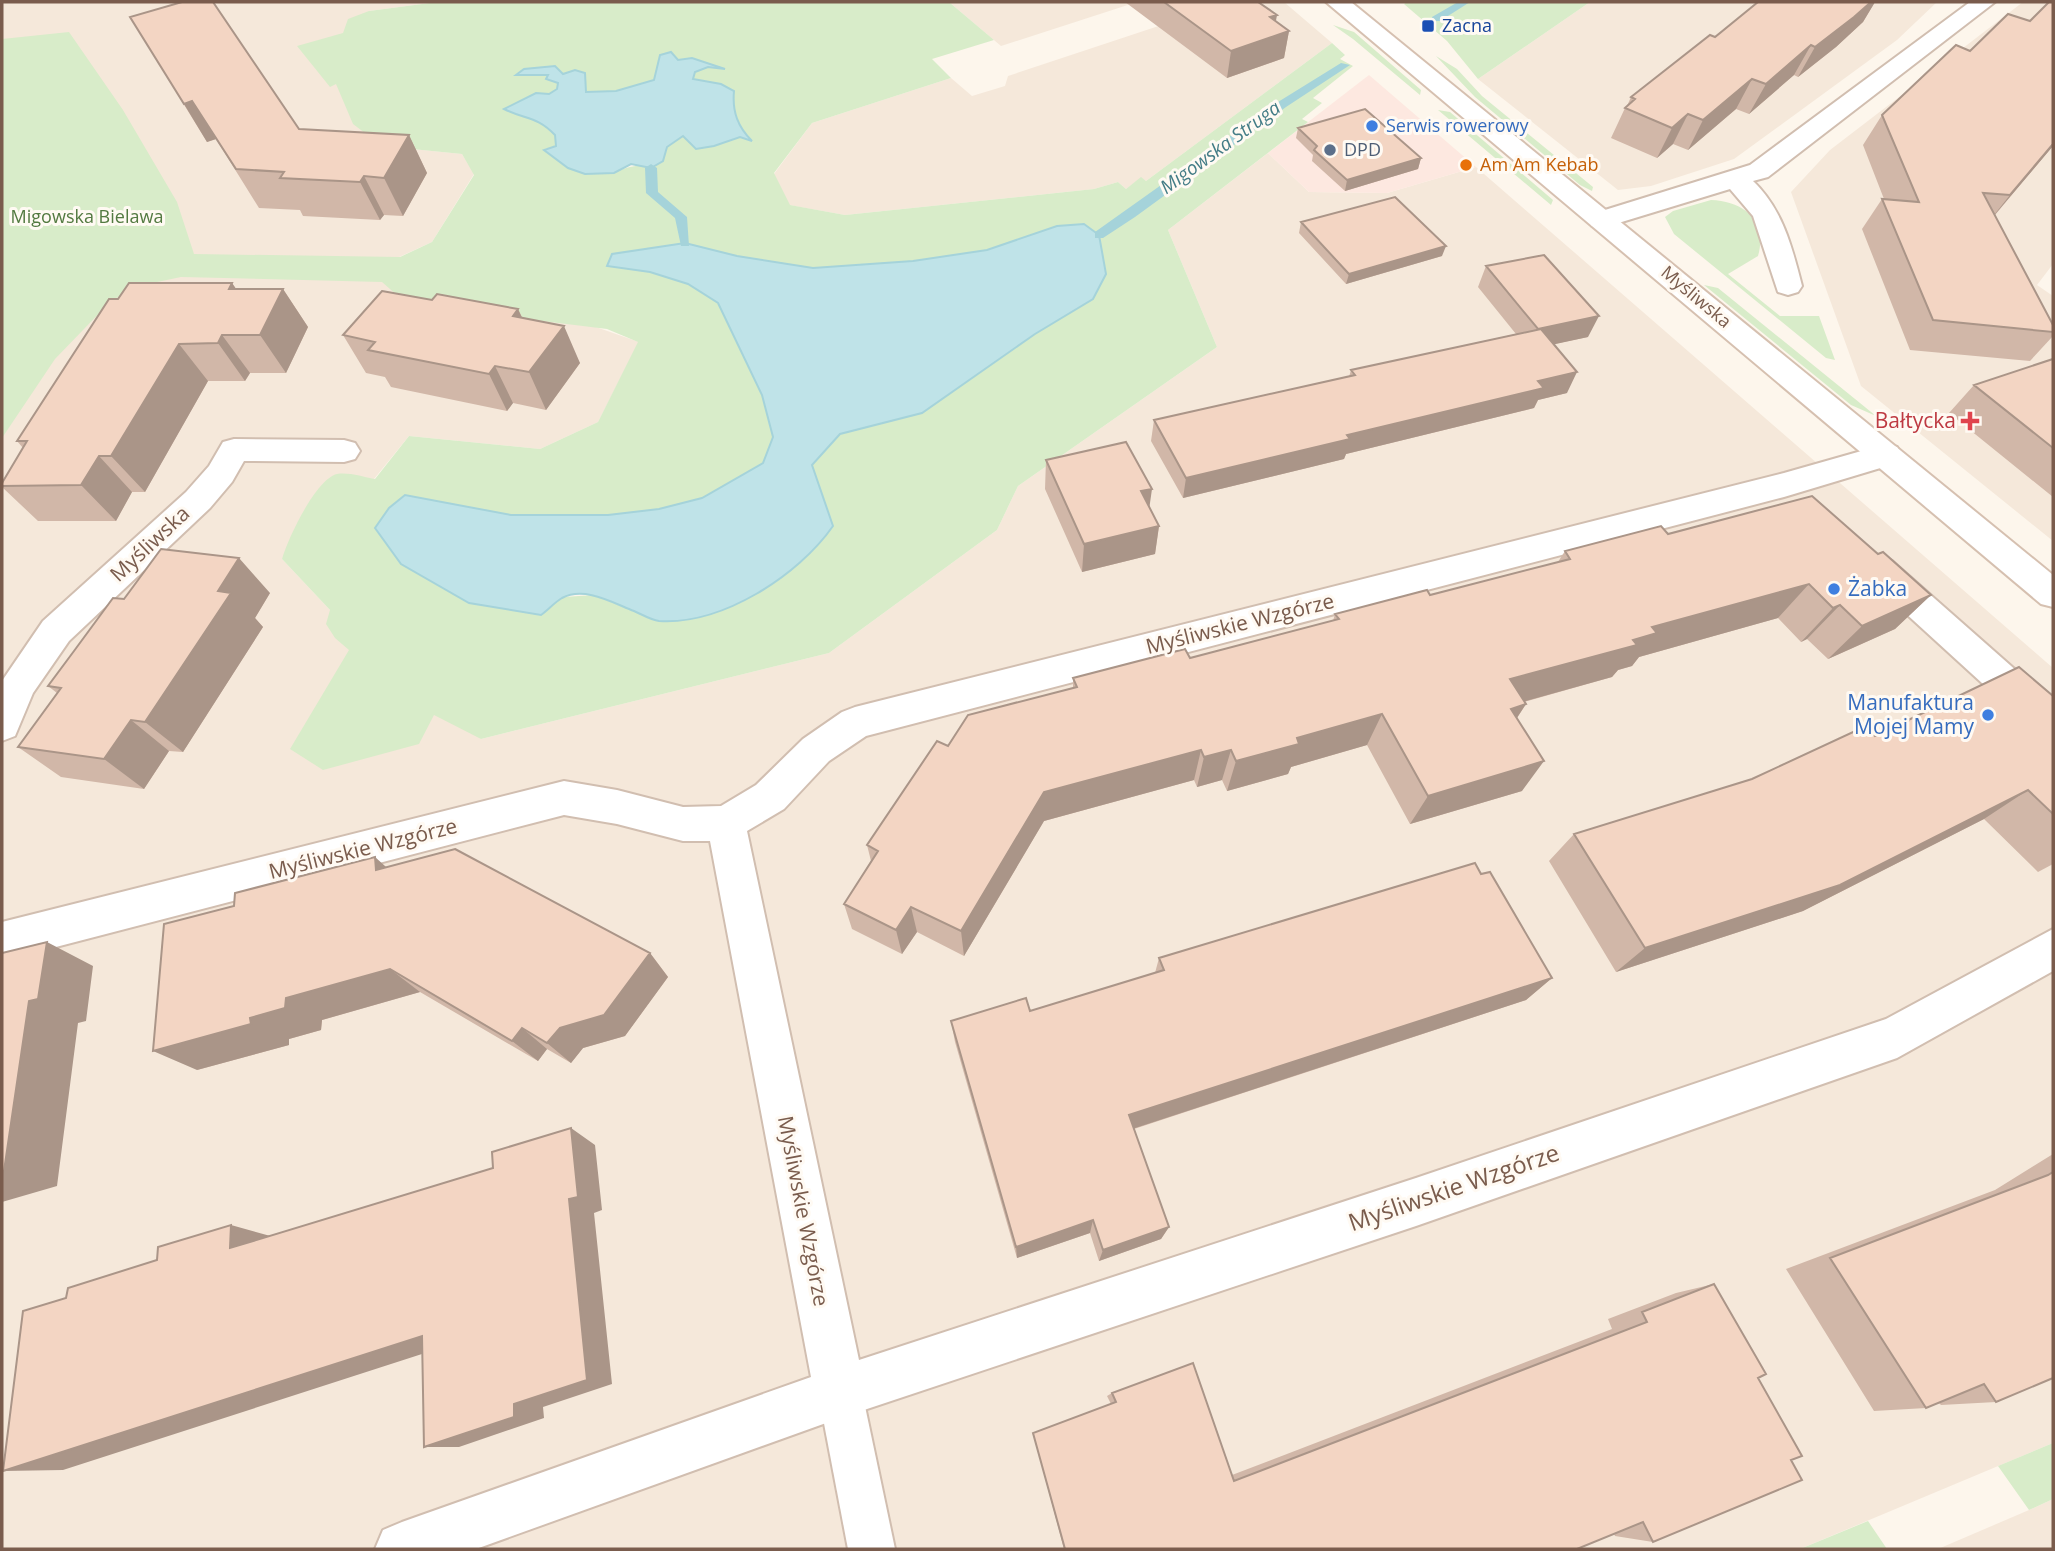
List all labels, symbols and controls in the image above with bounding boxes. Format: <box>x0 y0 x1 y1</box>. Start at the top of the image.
place label: Zacna <box>1442 13 1492 37</box>
marker: Zacna <box>1420 18 1436 34</box>
water label: Migowska Struga <box>1155 94 1286 200</box>
place label: Serwis rowerowy <box>1386 113 1529 137</box>
marker: Serwis rowerowy <box>1364 118 1380 134</box>
place label: DPD <box>1344 137 1381 161</box>
marker: DPD <box>1322 142 1338 158</box>
place label: Am Am Kebab <box>1480 152 1599 176</box>
marker: Am Am Kebab <box>1458 157 1474 173</box>
park label: Migowska Bielawa <box>11 204 163 228</box>
street label: Myśliwska <box>1656 260 1737 333</box>
place label: Bałtycka <box>1875 406 1956 434</box>
marker: Bałtycka <box>1962 413 1978 429</box>
street label: Myśliwska <box>104 499 195 587</box>
place label: Żabka <box>1848 574 1907 602</box>
marker: Żabka <box>1826 581 1842 597</box>
street label: Myśliwskie Wzgórze <box>1143 586 1337 660</box>
place label: Manufaktura Mojej Mamy <box>1847 688 1974 740</box>
marker: Manufaktura Mojej Mamy <box>1980 707 1996 723</box>
street label: Myśliwskie Wzgórze <box>266 811 460 885</box>
street label: Myśliwskie Wzgórze <box>772 1113 836 1308</box>
street label: Myśliwskie Wzgórze <box>1344 1135 1563 1238</box>

